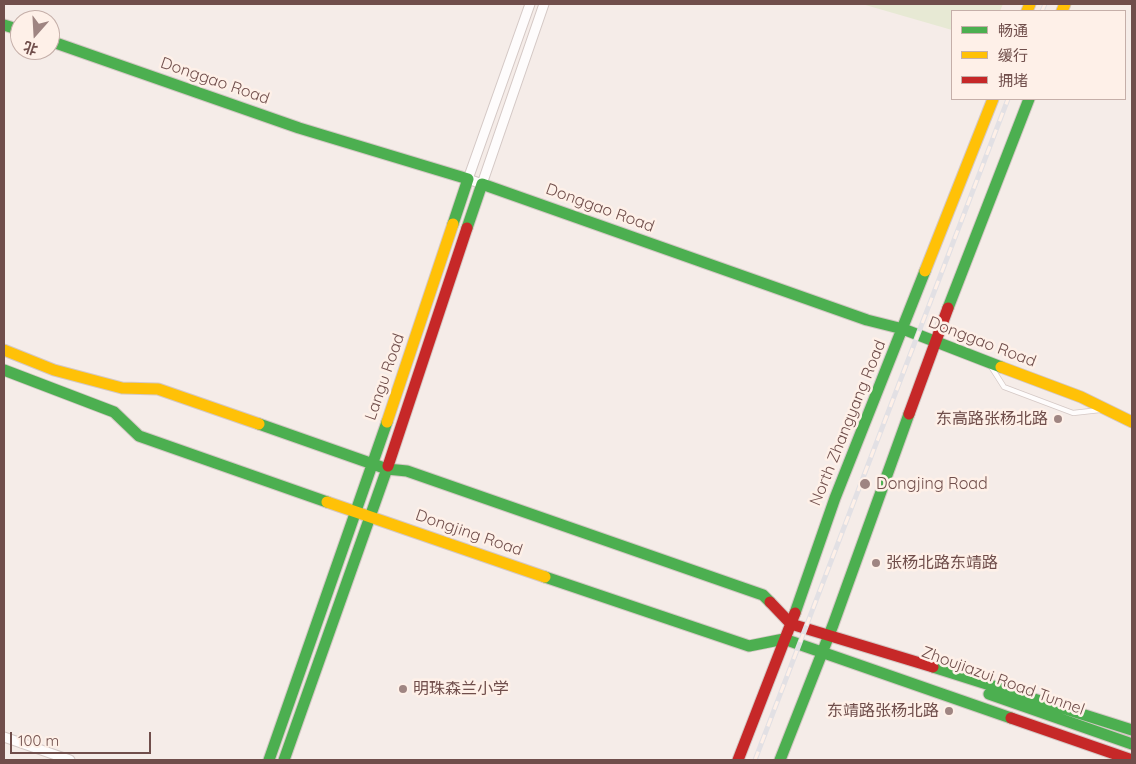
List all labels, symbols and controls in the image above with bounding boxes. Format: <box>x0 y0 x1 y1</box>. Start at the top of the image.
north arrow <box>10 10 60 60</box>
legend <box>951 10 1126 100</box>
text: 畅通 <box>998 21 1028 40</box>
text: 北 <box>21 37 40 59</box>
text: 缓行 <box>998 46 1028 65</box>
street label: Donggao Road <box>158 53 272 109</box>
text: 拥堵 <box>998 71 1028 90</box>
street label: Donggao Road <box>543 180 657 236</box>
street label: Donggao Road <box>925 313 1039 371</box>
street label: Langu Road <box>361 331 409 423</box>
street label: North Zhangyang Road <box>806 337 890 509</box>
place label: 东高路张杨北路 <box>936 409 1048 429</box>
marker: 东高路张杨北路 <box>1052 413 1064 425</box>
place label: Dongjing Road <box>876 474 988 494</box>
marker: Dongjing Road <box>858 477 872 491</box>
street label: Dongjing Road <box>413 506 525 560</box>
place label: 张杨北路东靖路 <box>886 553 998 573</box>
marker: 张杨北路东靖路 <box>870 557 882 569</box>
street label: Zhoujiazui Road Tunnel <box>919 643 1087 719</box>
place label: 明珠森兰小学 <box>413 679 509 699</box>
marker: 明珠森兰小学 <box>397 683 409 695</box>
place label: 东靖路张杨北路 <box>827 701 939 721</box>
marker: 东靖路张杨北路 <box>943 705 955 717</box>
scale bar <box>12 722 154 754</box>
text: 100 m <box>18 731 59 750</box>

